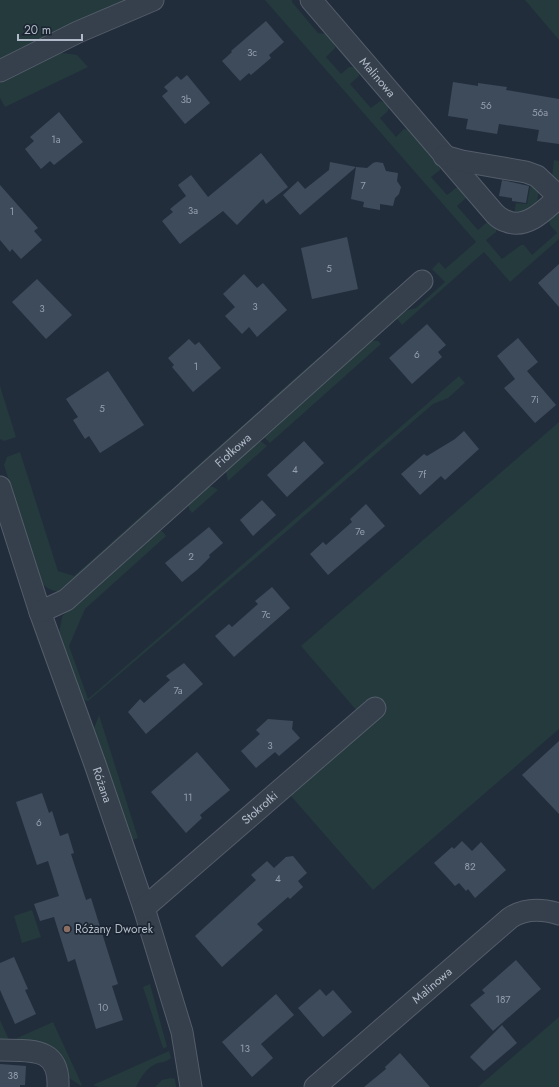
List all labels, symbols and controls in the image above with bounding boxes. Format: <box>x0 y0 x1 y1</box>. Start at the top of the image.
scale bar <box>18 16 82 42</box>
text: 20 m <box>24 21 51 39</box>
house number: 3c <box>247 45 257 60</box>
street label: Malinowa <box>355 53 400 102</box>
house number: 3b <box>180 92 192 107</box>
house number: 56 <box>480 98 492 113</box>
house number: 56a <box>532 105 548 120</box>
house number: 1a <box>51 132 61 147</box>
house number: 7 <box>360 178 366 193</box>
house number: 3a <box>188 203 198 218</box>
house number: 1 <box>10 204 14 219</box>
house number: 5 <box>326 261 332 276</box>
house number: 3 <box>252 299 258 314</box>
house number: 3 <box>39 301 45 316</box>
house number: 6 <box>414 347 420 362</box>
house number: 1 <box>194 359 198 374</box>
house number: 7i <box>531 392 539 407</box>
house number: 5 <box>99 401 105 416</box>
street label: Fiołkowa <box>211 429 256 472</box>
house number: 4 <box>292 462 298 477</box>
house number: 7f <box>418 467 427 482</box>
house number: 7e <box>355 524 365 539</box>
house number: 2 <box>188 549 194 564</box>
house number: 7c <box>261 607 271 622</box>
house number: 7a <box>173 683 183 698</box>
house number: 3 <box>267 738 273 753</box>
street label: Różana <box>88 765 117 805</box>
street label: Stokrotki <box>237 787 282 829</box>
house number: 11 <box>184 790 193 805</box>
house number: 6 <box>36 815 42 830</box>
house number: 82 <box>464 859 476 874</box>
house number: 4 <box>275 871 281 886</box>
place label: Różany Dworek <box>75 920 154 938</box>
marker: Różany Dworek <box>62 924 72 934</box>
street label: Malinowa <box>408 963 456 1008</box>
house number: 187 <box>495 992 511 1007</box>
house number: 10 <box>98 1000 108 1015</box>
house number: 13 <box>240 1041 251 1056</box>
house number: 38 <box>8 1068 18 1083</box>

